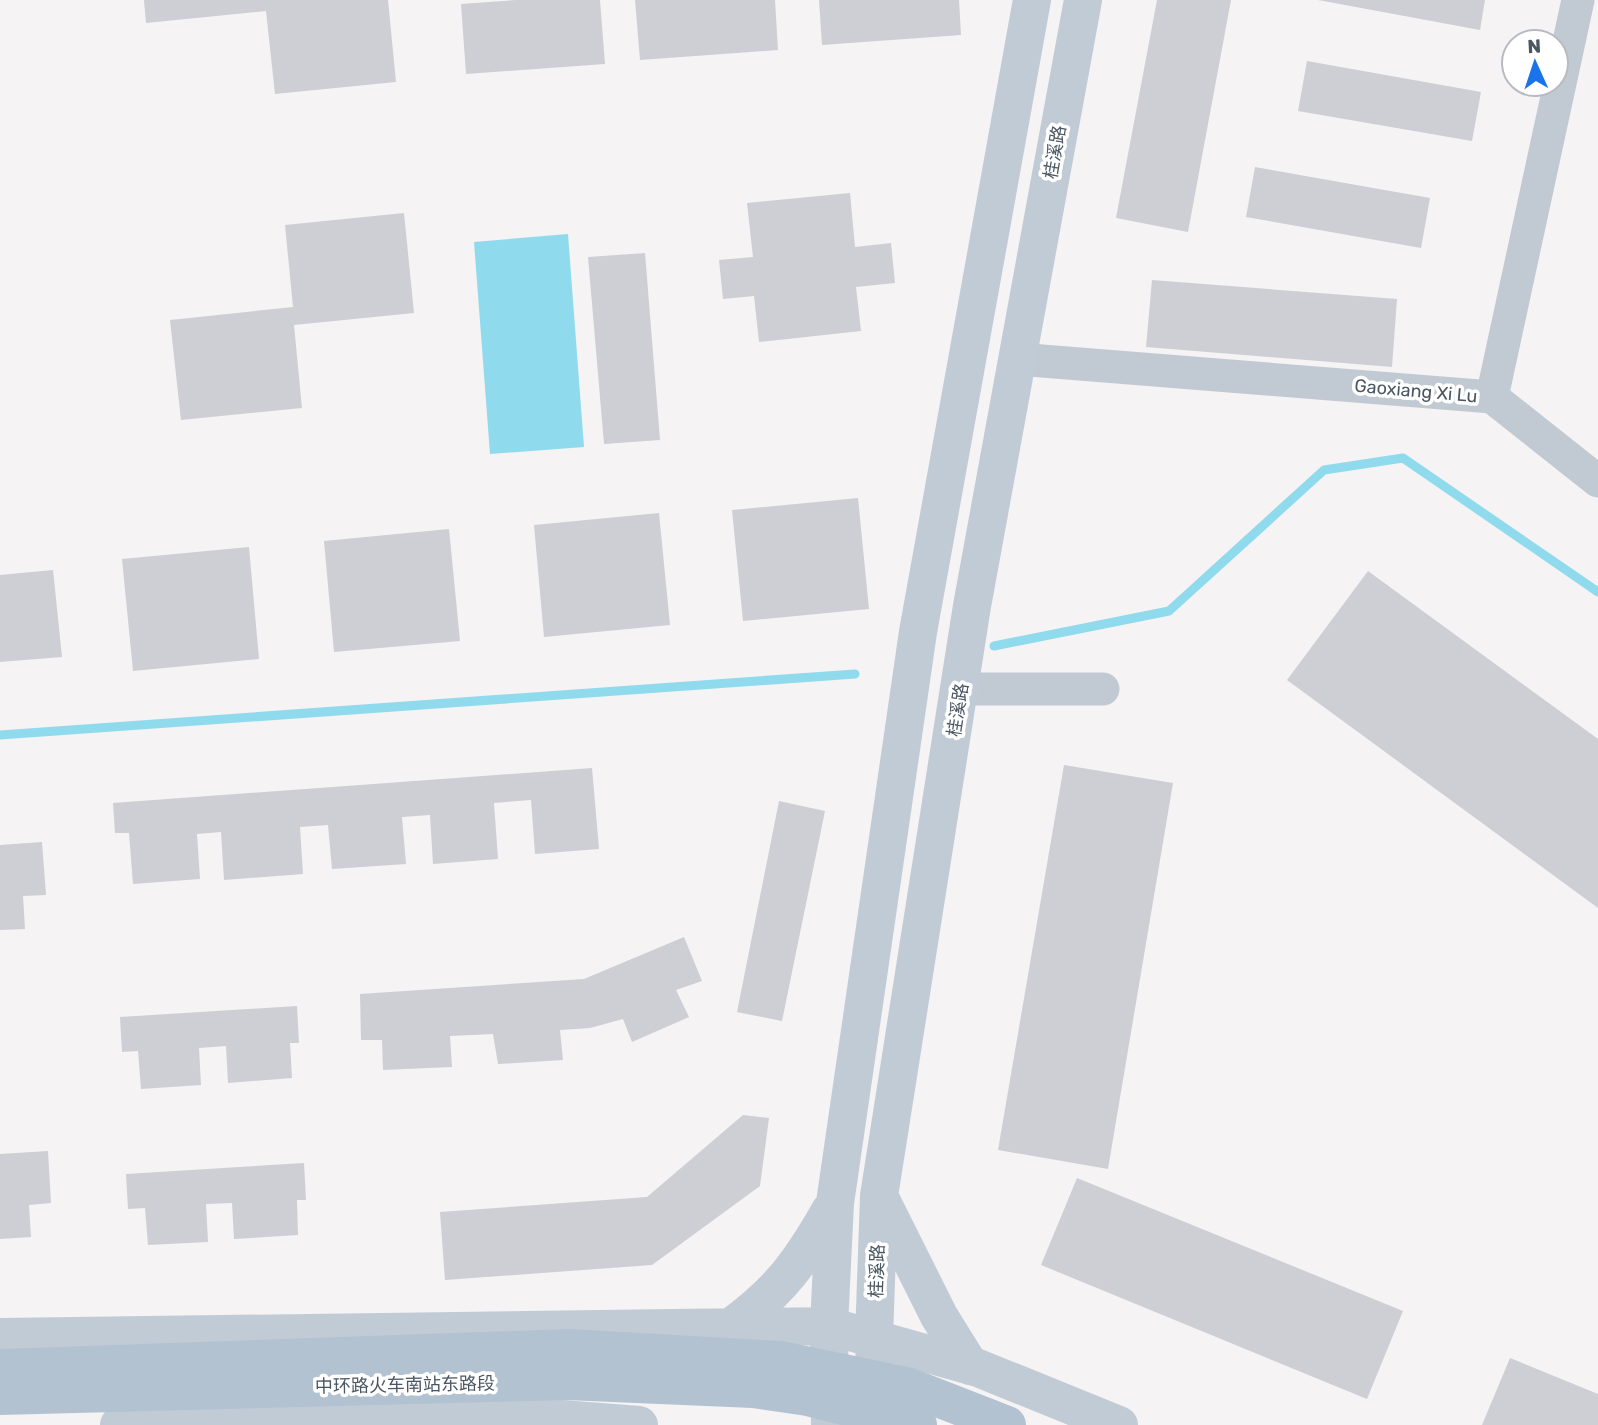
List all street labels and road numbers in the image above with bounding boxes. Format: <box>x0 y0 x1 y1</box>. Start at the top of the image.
street label: 桂溪路 <box>1039 124 1071 180</box>
street label: Gaoxiang Xi Lu <box>1354 375 1478 407</box>
street label: 桂溪路 <box>943 682 973 738</box>
street label: 桂溪路 <box>865 1244 889 1298</box>
street label: 中环路火车南站东路段 <box>315 1372 495 1398</box>

